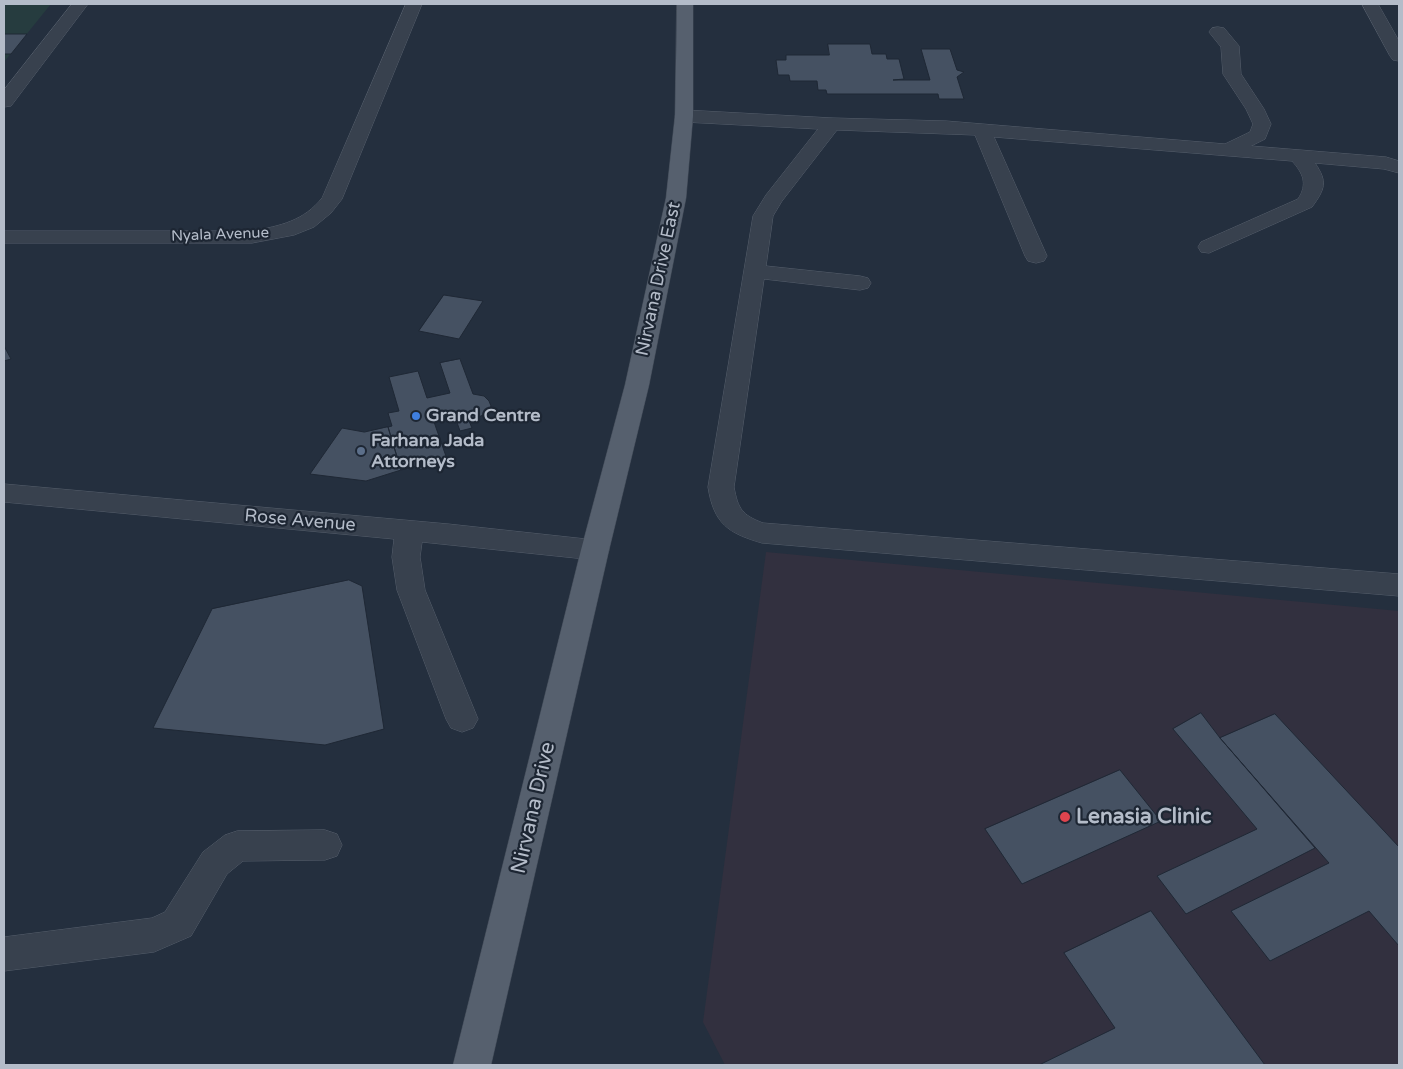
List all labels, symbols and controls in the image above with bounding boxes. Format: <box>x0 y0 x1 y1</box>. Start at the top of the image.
street label: Nirvana Drive East <box>632 200 686 358</box>
street label: Nyala Avenue <box>171 224 269 246</box>
place label: Grand Centre <box>426 405 540 427</box>
marker: Grand Centre <box>410 410 422 422</box>
place label: Farhana Jada Attorneys <box>371 430 484 472</box>
marker: Farhana Jada Attorneys <box>355 445 367 457</box>
street label: Rose Avenue <box>243 505 357 537</box>
street label: Nirvana Drive <box>507 740 561 876</box>
place label: Lenasia Clinic <box>1076 804 1211 830</box>
marker: Lenasia Clinic <box>1058 810 1072 824</box>

